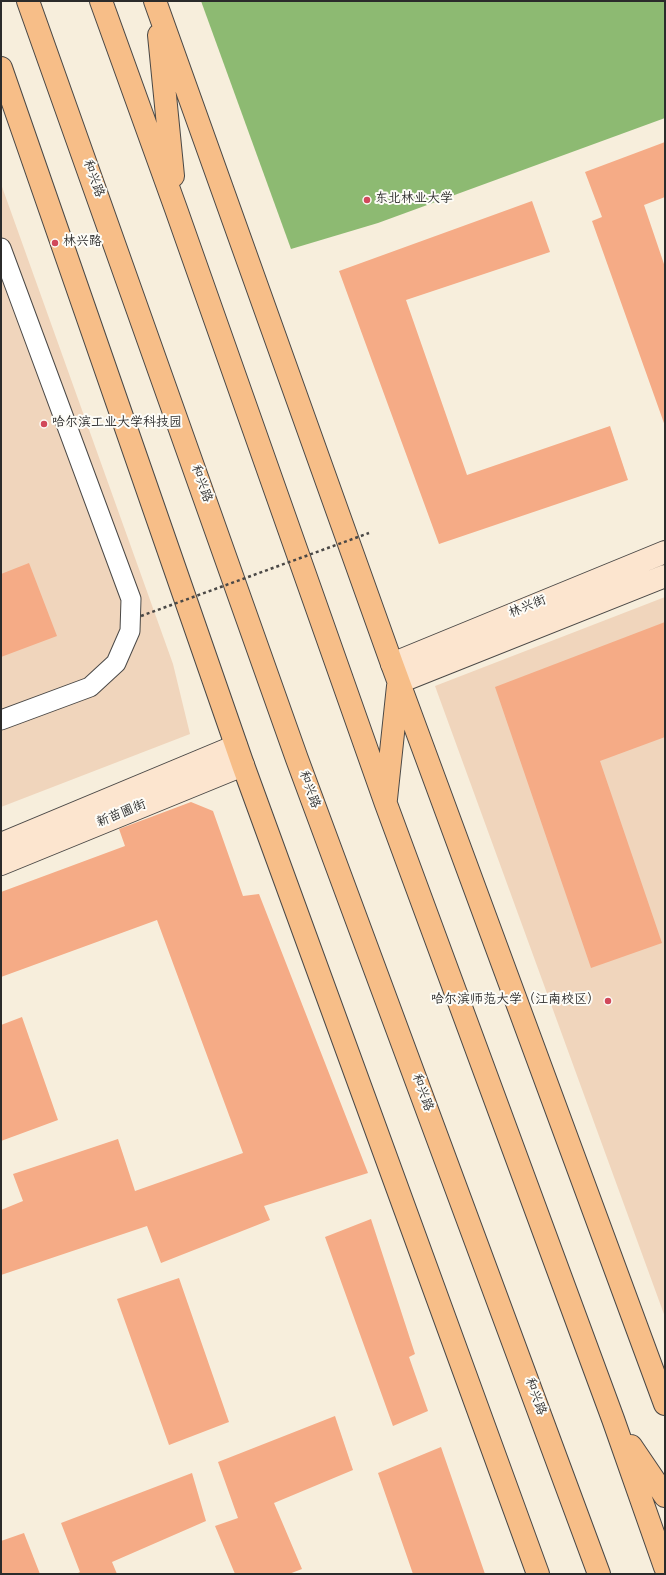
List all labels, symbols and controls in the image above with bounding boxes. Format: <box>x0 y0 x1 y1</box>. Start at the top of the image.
street label: 和兴路 <box>78 158 106 200</box>
place label: 东北林业大学 <box>375 192 453 208</box>
marker: 东北林业大学 <box>362 195 372 205</box>
place label: 林兴路 <box>63 235 102 251</box>
marker: 林兴路 <box>50 238 60 248</box>
place label: 哈尔滨工业大学科技园 <box>52 416 182 432</box>
marker: 哈尔滨工业大学科技园 <box>39 419 49 429</box>
street label: 和兴路 <box>186 463 214 505</box>
street label: 林兴街 <box>507 593 549 623</box>
street label: 和兴路 <box>294 769 322 811</box>
street label: 新苗圃街 <box>95 798 149 832</box>
place label: 哈尔滨师范大学（江南校区） <box>431 993 600 1009</box>
marker: 哈尔滨师范大学（江南校区） <box>603 996 613 1006</box>
street label: 和兴路 <box>407 1072 435 1114</box>
street label: 和兴路 <box>520 1376 548 1418</box>

